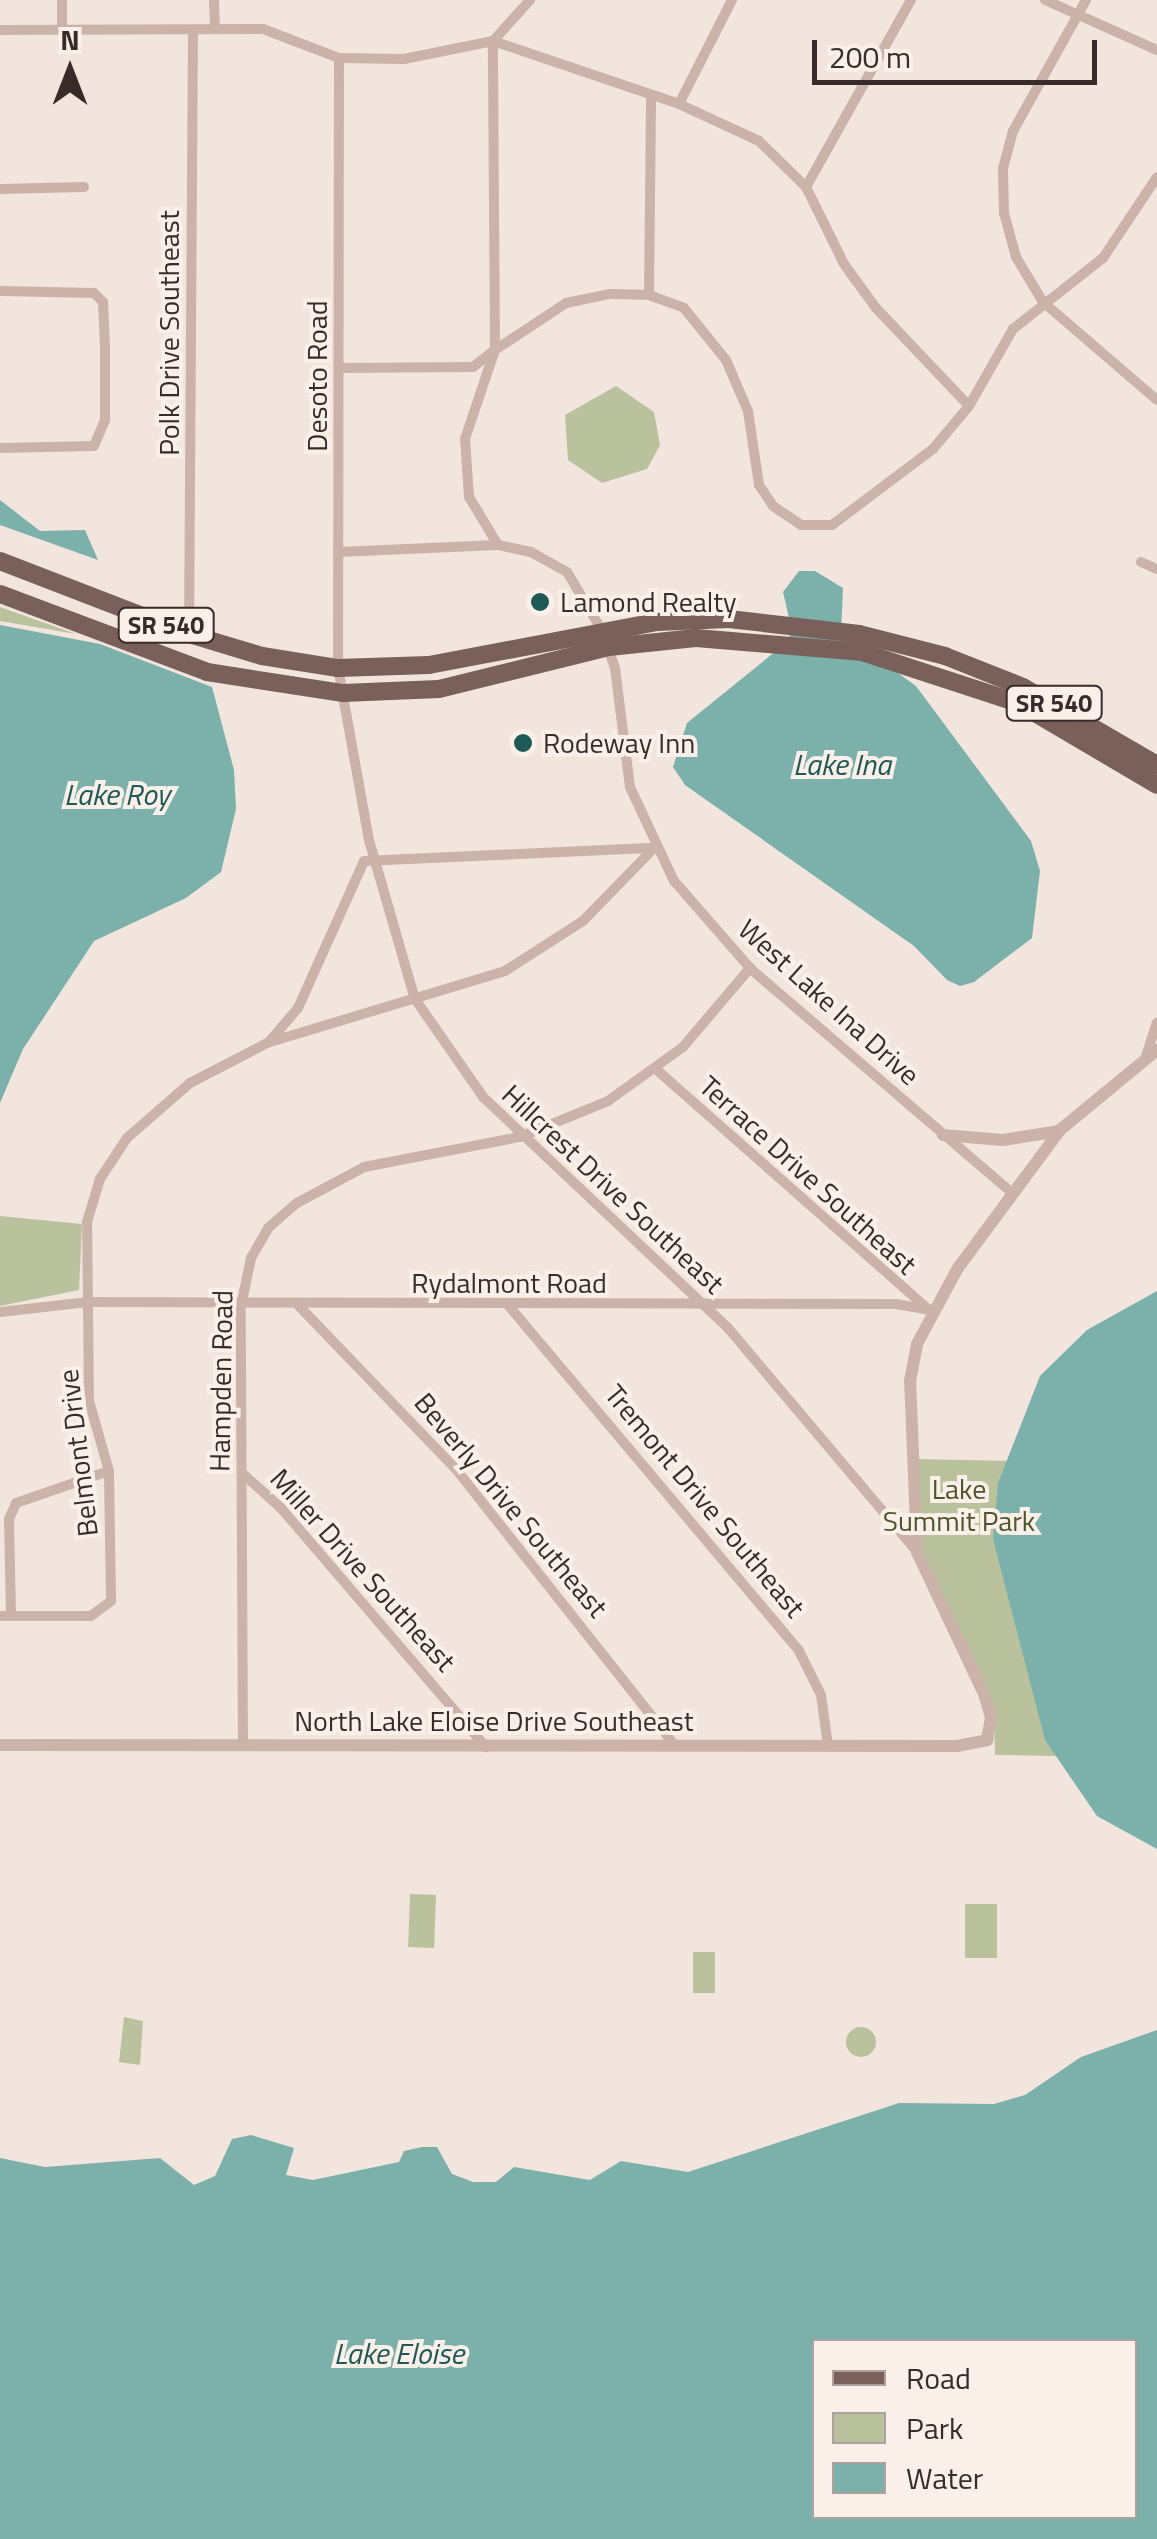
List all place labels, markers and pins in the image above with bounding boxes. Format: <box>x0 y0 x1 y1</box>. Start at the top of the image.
place label: Lamond Realty <box>560 585 737 619</box>
marker: Lamond Realty <box>529 591 551 613</box>
place label: Rodeway Inn <box>543 726 695 760</box>
marker: Rodeway Inn <box>512 732 534 754</box>

